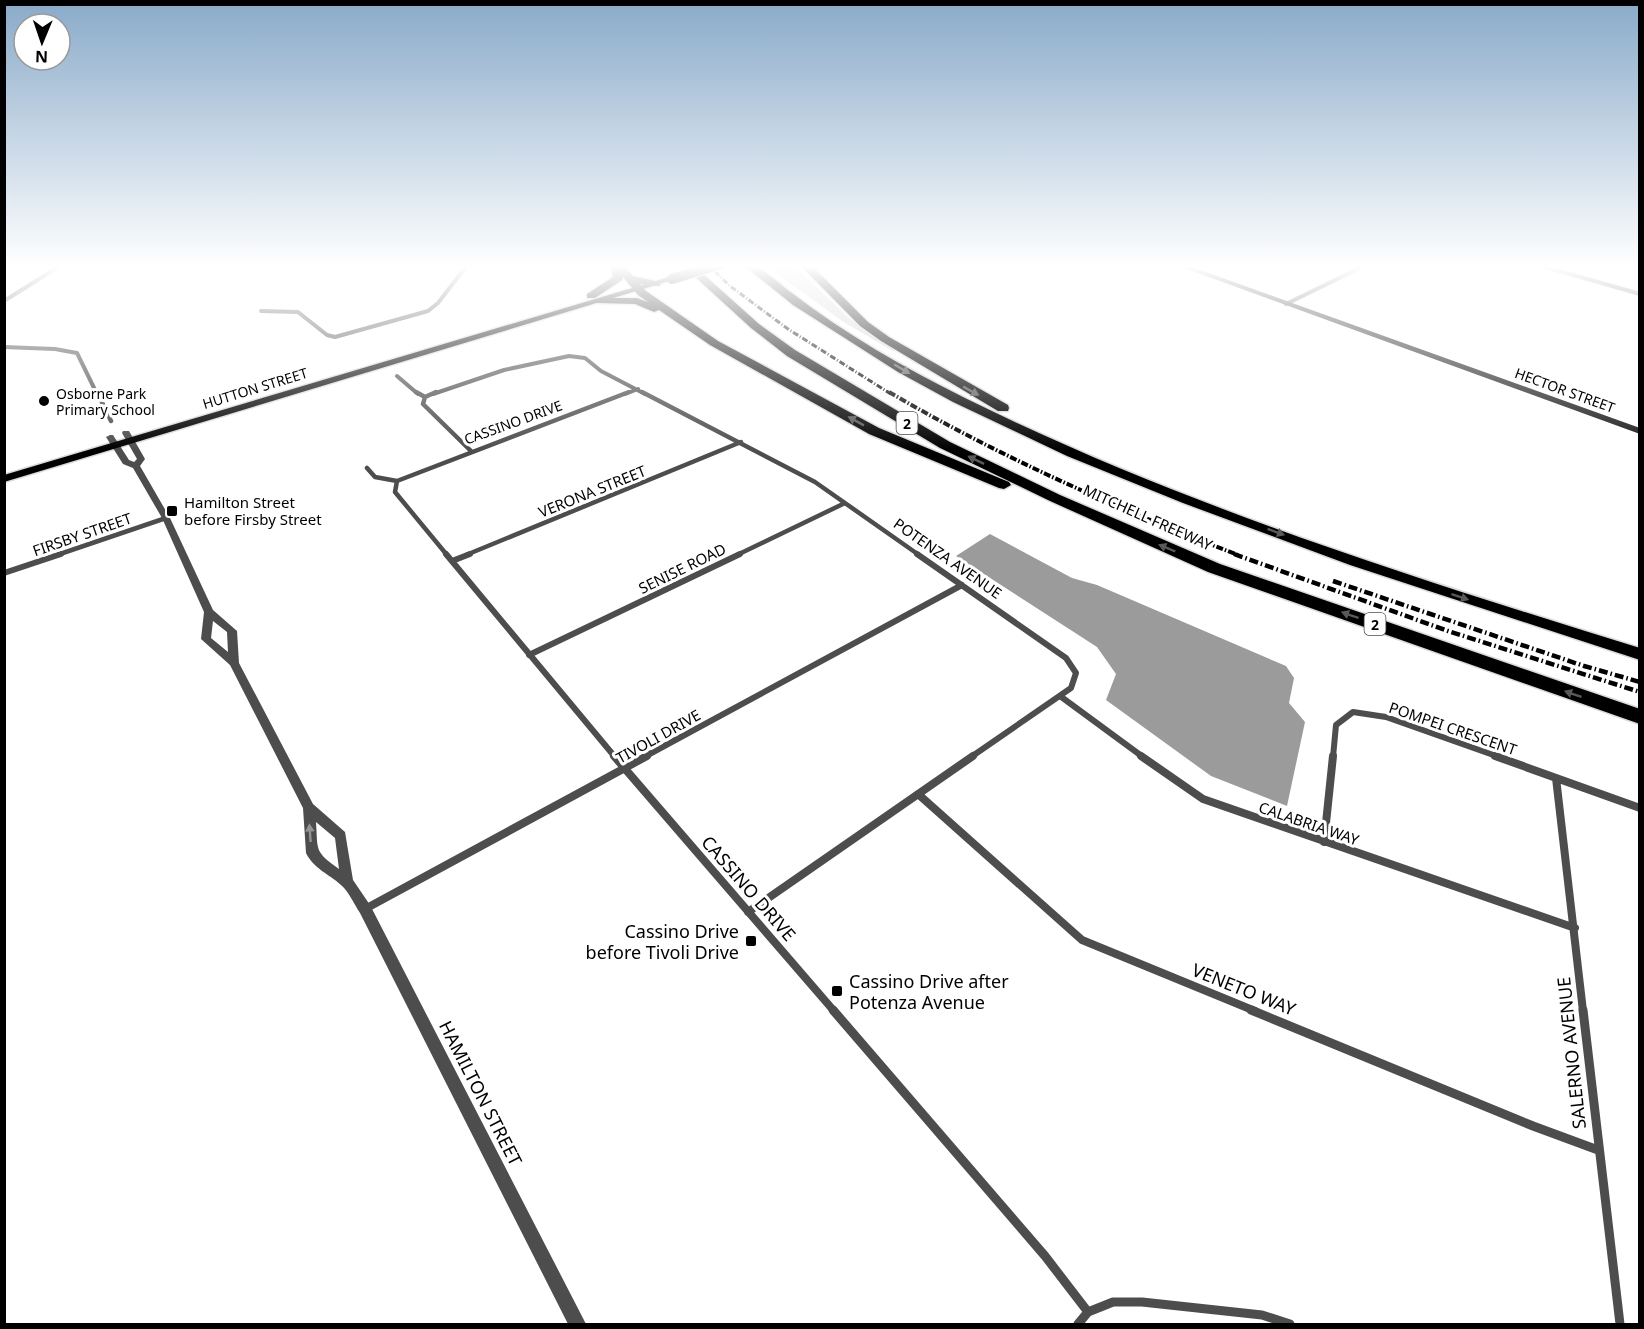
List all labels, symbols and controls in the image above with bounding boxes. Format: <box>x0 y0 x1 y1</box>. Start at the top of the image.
north arrow <box>12 12 72 72</box>
text: N <box>35 46 48 68</box>
street label: HUTTON STREET <box>200 363 310 413</box>
one-way arrow <box>894 363 910 374</box>
street label: HECTOR STREET <box>1512 363 1618 417</box>
place label: Osborne Park Primary School <box>56 384 155 419</box>
one-way arrow <box>963 386 980 396</box>
marker: Osborne Park Primary School <box>37 394 51 408</box>
street label: CASSINO DRIVE <box>461 395 565 449</box>
road number: 2 <box>896 412 918 434</box>
one-way arrow <box>847 416 864 426</box>
one-way arrow <box>967 455 985 465</box>
street label: VERONA STREET <box>535 460 649 522</box>
street label: MITCHELL FREEWAY <box>1080 479 1216 555</box>
place label: Hamilton Street before Firsby Street <box>184 492 322 529</box>
marker: Hamilton Street before Firsby Street <box>165 504 179 518</box>
street label: FIRSBY STREET <box>30 507 135 560</box>
street label: POTENZA AVENUE <box>890 513 1006 603</box>
one-way arrow <box>1267 528 1285 538</box>
street label: SENISE ROAD <box>635 538 729 598</box>
one-way arrow <box>1158 542 1176 552</box>
one-way arrow <box>1451 592 1469 602</box>
one-way arrow <box>1341 610 1359 620</box>
road number: 2 <box>1364 613 1386 635</box>
one-way arrow <box>1564 688 1582 698</box>
street label: POMPEI CRESCENT <box>1387 697 1520 759</box>
street label: TIVOLI DRIVE <box>612 705 704 767</box>
street label: CALABRIA WAY <box>1256 797 1362 850</box>
one-way arrow <box>305 823 314 842</box>
street label: CASSINO DRIVE <box>697 830 801 946</box>
place label: Cassino Drive before Tivoli Drive <box>586 919 739 964</box>
marker: Cassino Drive before Tivoli Drive <box>744 934 758 948</box>
street label: VENETO WAY <box>1189 957 1300 1021</box>
place label: Cassino Drive after Potenza Avenue <box>849 969 1009 1014</box>
street label: SALERNO AVENUE <box>1551 976 1591 1130</box>
marker: Cassino Drive after Potenza Avenue <box>830 984 844 998</box>
street label: HAMILTON STREET <box>434 1016 528 1170</box>

